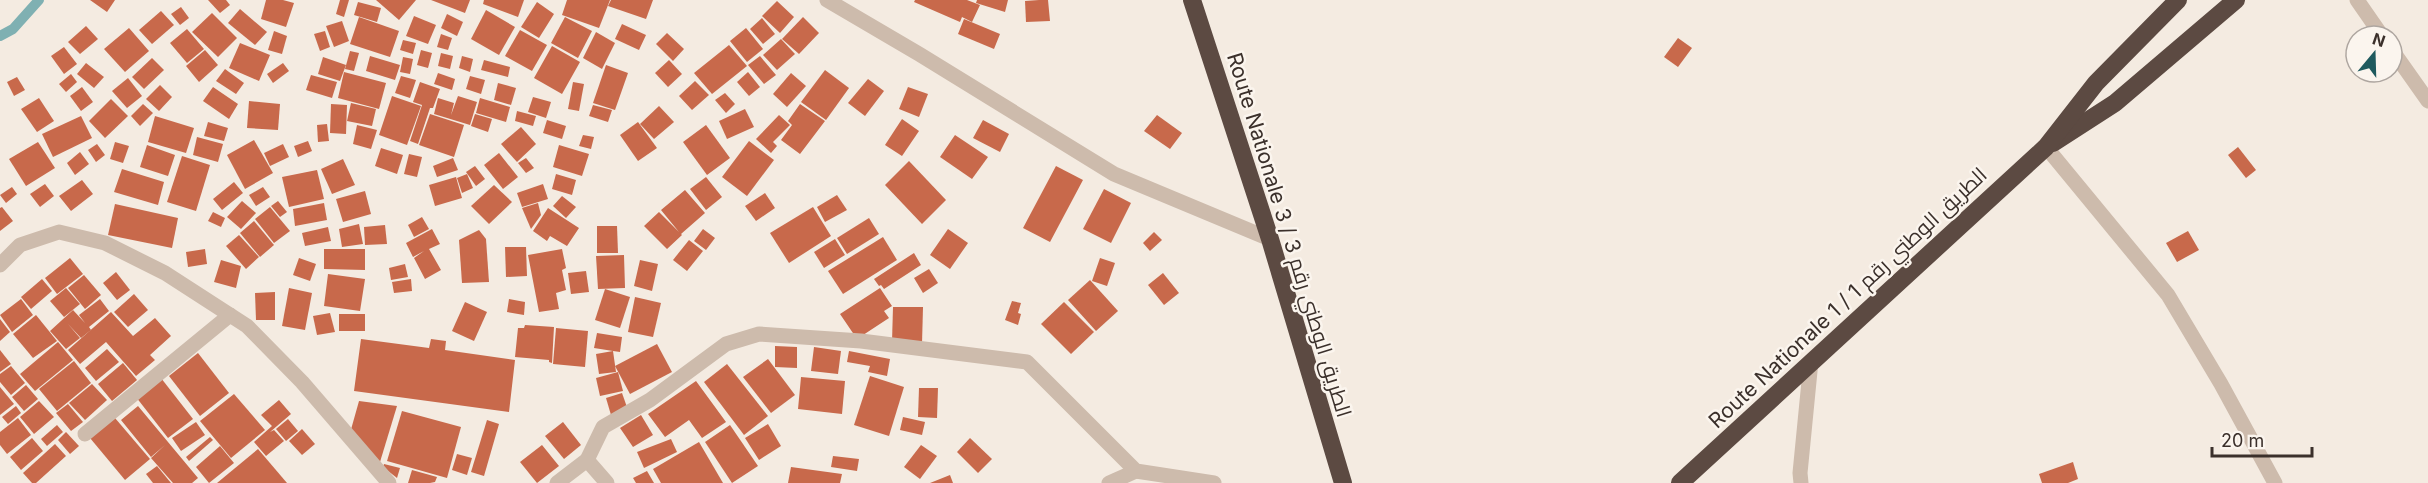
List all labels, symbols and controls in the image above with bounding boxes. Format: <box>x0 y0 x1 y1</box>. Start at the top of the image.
north arrow <box>2344 24 2404 84</box>
text: N <box>2370 28 2388 51</box>
street label: Route Nationale 3 / الطريق الوطني رقم 3 <box>1218 50 1357 421</box>
street label: Route Nationale 1 / الطريق الوطني رقم 1 <box>1703 162 1995 436</box>
scale bar <box>2212 420 2312 458</box>
text: 20 m <box>2221 430 2264 451</box>

